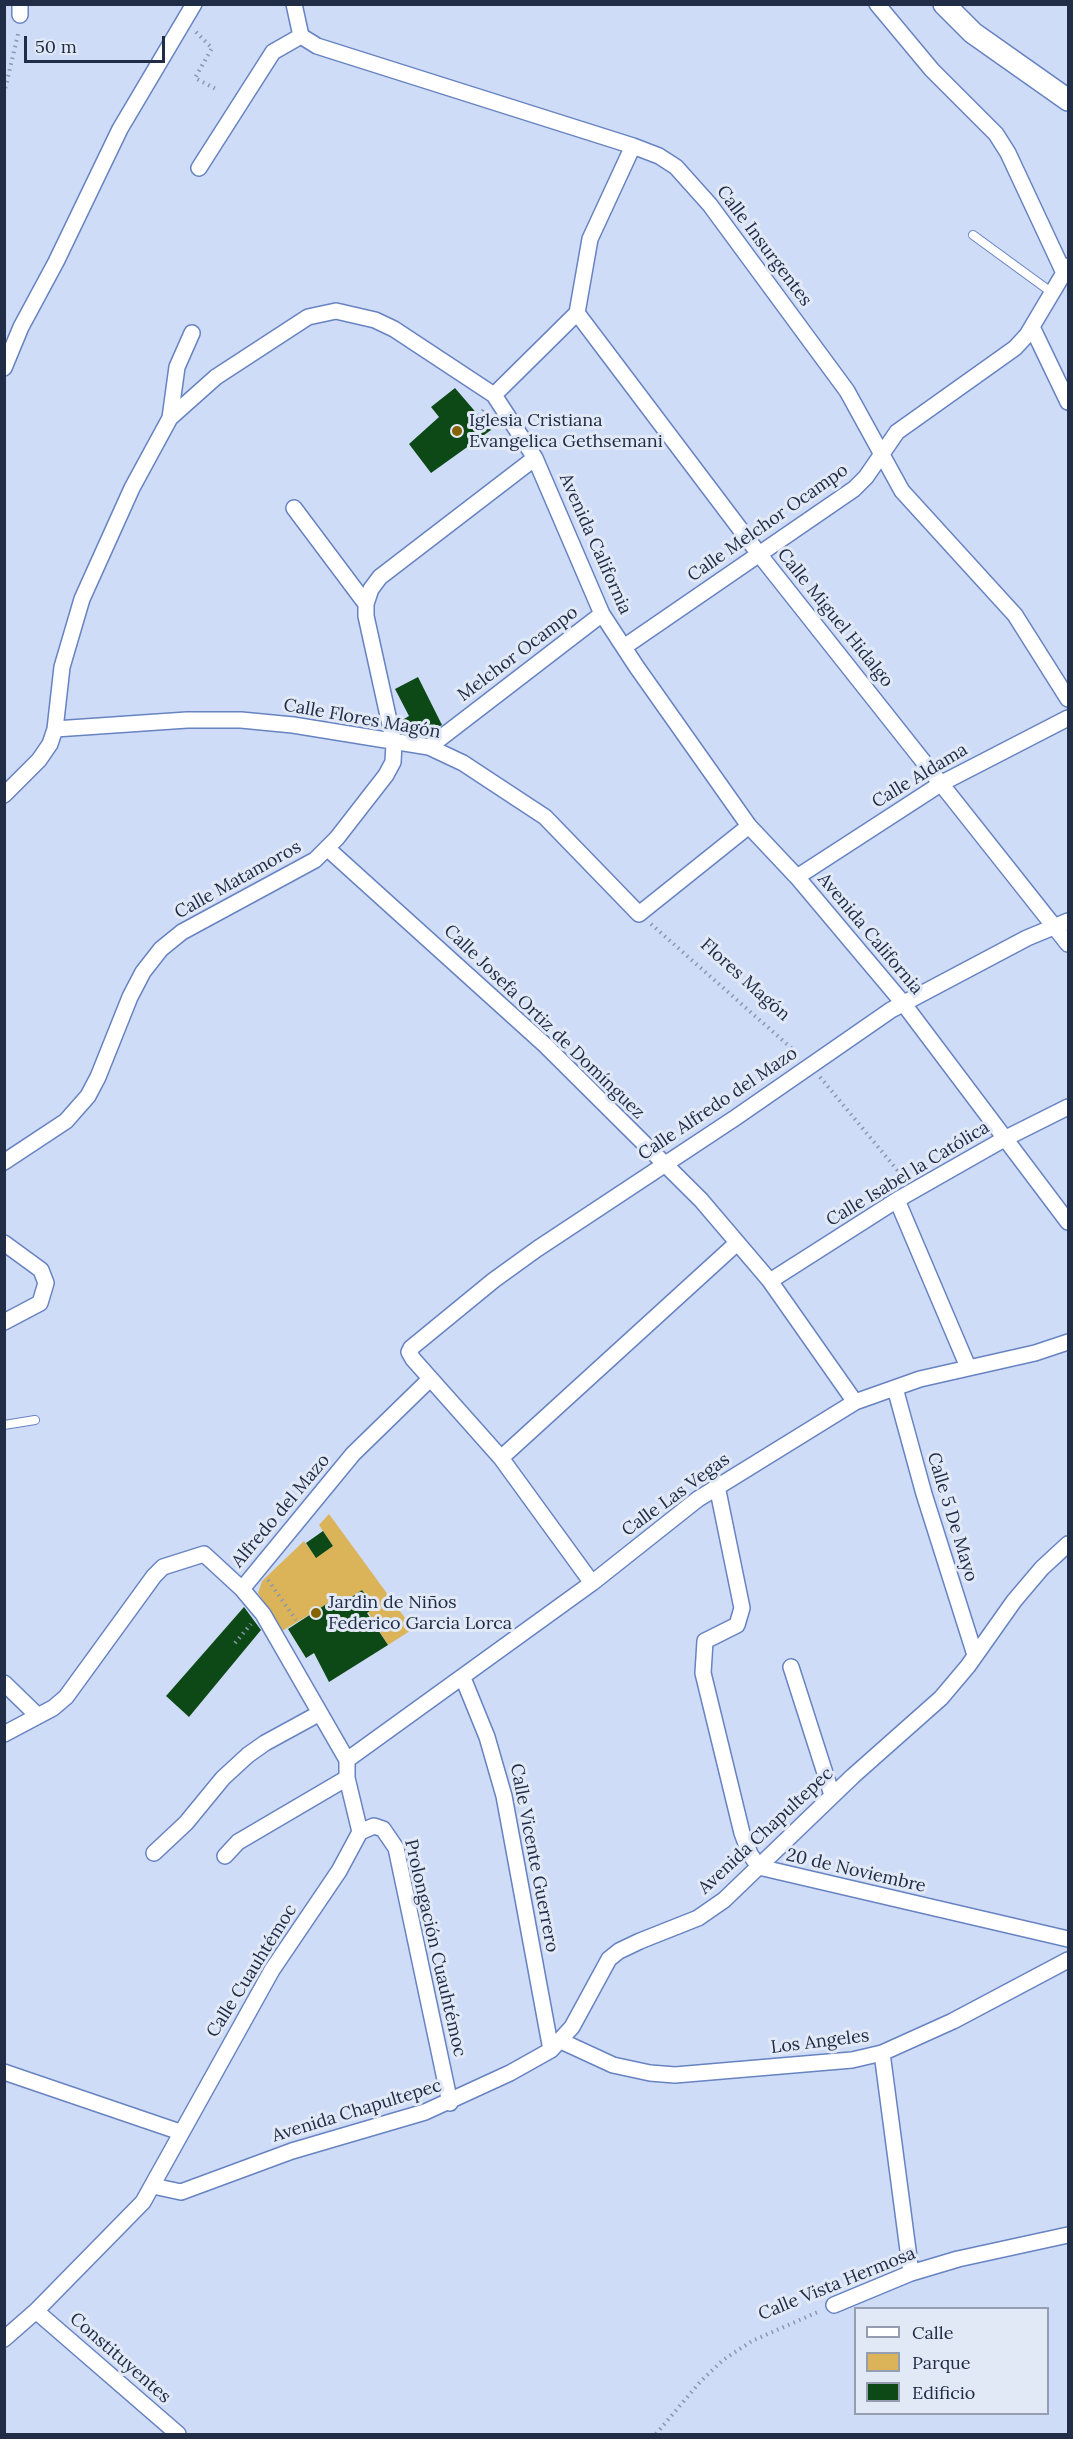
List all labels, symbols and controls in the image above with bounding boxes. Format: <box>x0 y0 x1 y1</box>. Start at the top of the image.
scale bar <box>27 24 168 62</box>
text: 50 m <box>35 35 77 58</box>
street label: Calle Insurgentes <box>712 182 816 310</box>
place label: Iglesia Cristiana Evangelica Gethsemani <box>469 410 663 452</box>
marker: Iglesia Cristiana Evangelica Gethsemani <box>450 424 464 438</box>
street label: Calle Melchor Ocampo <box>684 459 852 587</box>
street label: Avenida California <box>554 470 636 618</box>
street label: Calle Miguel Hidalgo <box>772 544 898 692</box>
street label: Melchor Ocampo <box>454 602 582 706</box>
street label: Calle Flores Magón <box>282 695 442 743</box>
street label: Calle Aldama <box>868 739 972 813</box>
street label: Calle Matamoros <box>171 836 305 924</box>
street label: Avenida California <box>813 869 927 999</box>
street label: Calle Josefa Ortiz de Domínguez <box>439 920 649 1124</box>
street label: Flores Magón <box>696 934 794 1026</box>
street label: Calle Alfredo del Mazo <box>634 1043 802 1165</box>
street label: Calle Isabel la Católica <box>823 1117 993 1231</box>
street label: Calle Las Vegas <box>618 1449 734 1541</box>
street label: Alfredo del Mazo <box>227 1450 335 1572</box>
street label: Calle 5 De Mayo <box>922 1450 982 1584</box>
place label: Jardin de Niños Federico Garcia Lorca <box>328 1592 512 1634</box>
marker: Jardin de Niños Federico Garcia Lorca <box>309 1606 323 1620</box>
street label: Calle Vicente Guerrero <box>505 1762 563 1954</box>
street label: Avenida Chapultepec <box>694 1763 838 1899</box>
street label: Prolongación Cuauhtémoc <box>399 1837 471 2059</box>
street label: 20 de Noviembre <box>784 1844 928 1898</box>
street label: Calle Cuauhtémoc <box>202 1900 302 2042</box>
street label: Los Angeles <box>770 2025 870 2059</box>
street label: Avenida Chapultepec <box>270 2075 444 2147</box>
street label: Calle Vista Hermosa <box>755 2243 919 2325</box>
legend <box>854 2307 1049 2415</box>
street label: Constituyentes <box>65 2308 175 2408</box>
text: Calle <box>912 2321 953 2344</box>
text: Parque <box>912 2351 971 2374</box>
text: Edificio <box>912 2381 975 2404</box>

